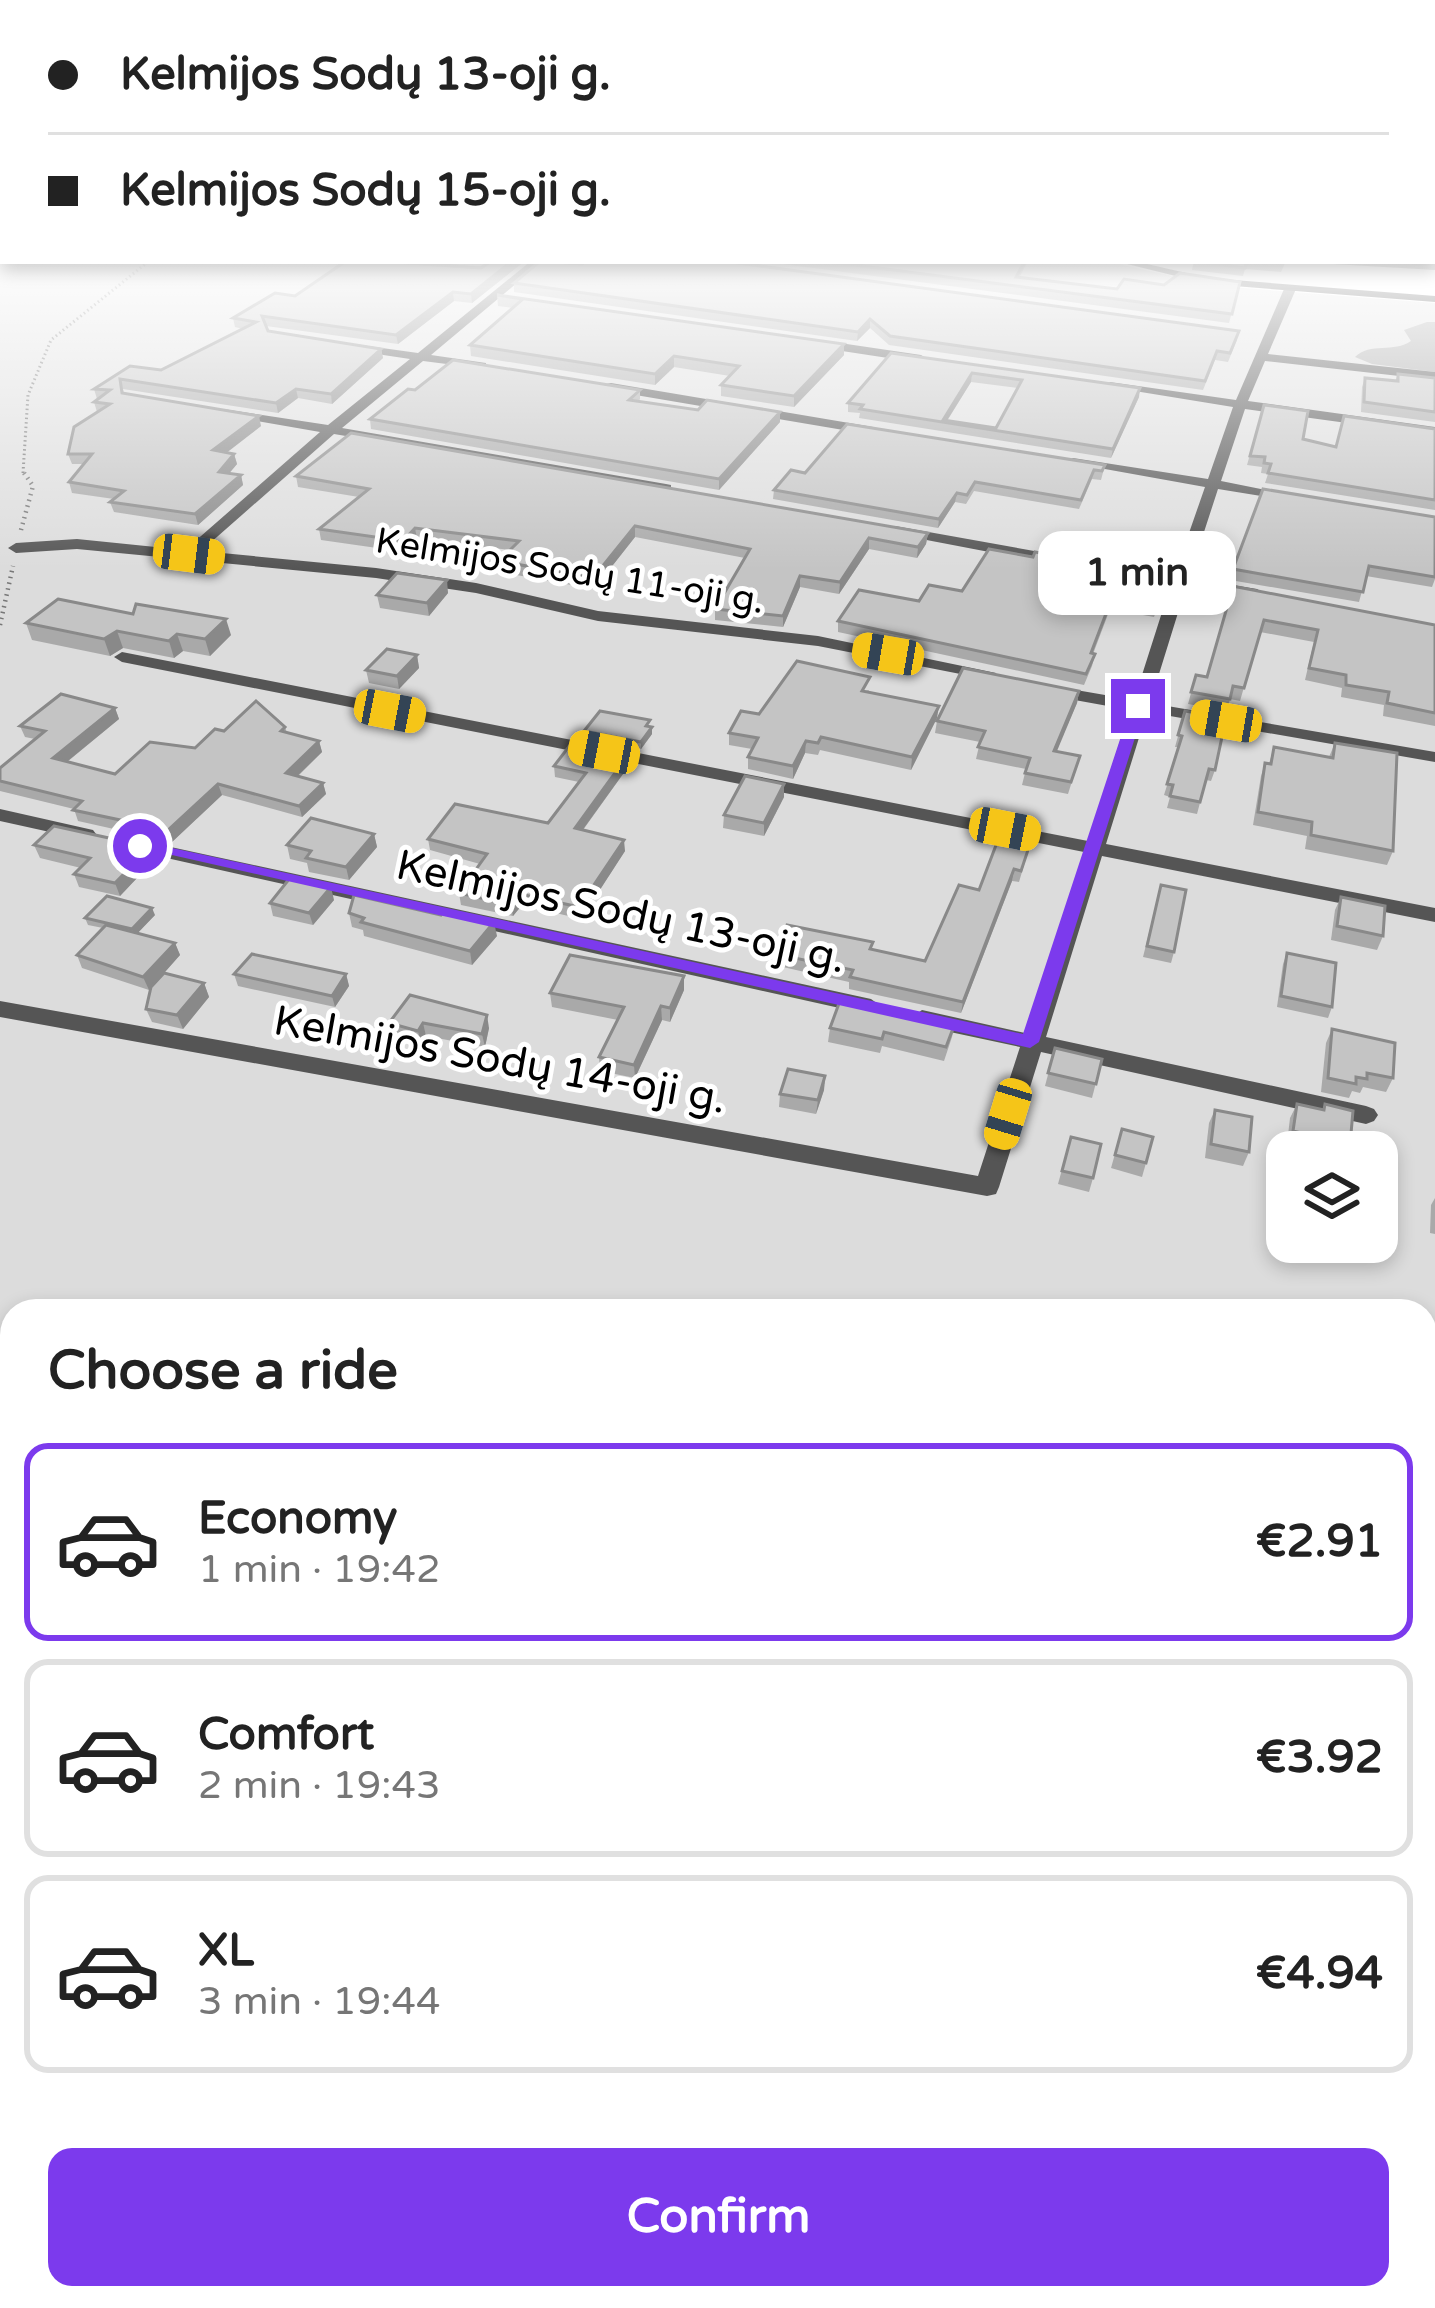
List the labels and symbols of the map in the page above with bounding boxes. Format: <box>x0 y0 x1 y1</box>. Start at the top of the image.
street label: Kelmijos Sodų 11-oji g. <box>373 519 767 623</box>
car <box>151 532 227 576</box>
callout: 1 min <box>1039 532 1237 616</box>
car <box>849 630 927 678</box>
route end <box>1111 679 1165 733</box>
car <box>351 686 429 736</box>
car <box>1187 697 1265 745</box>
car <box>565 727 643 777</box>
car <box>966 804 1044 854</box>
route start <box>113 819 167 873</box>
street label: Kelmijos Sodų 13-oji g. <box>392 839 850 985</box>
street label: Kelmijos Sodų 14-oji g. <box>270 995 730 1125</box>
car <box>980 1074 1036 1154</box>

